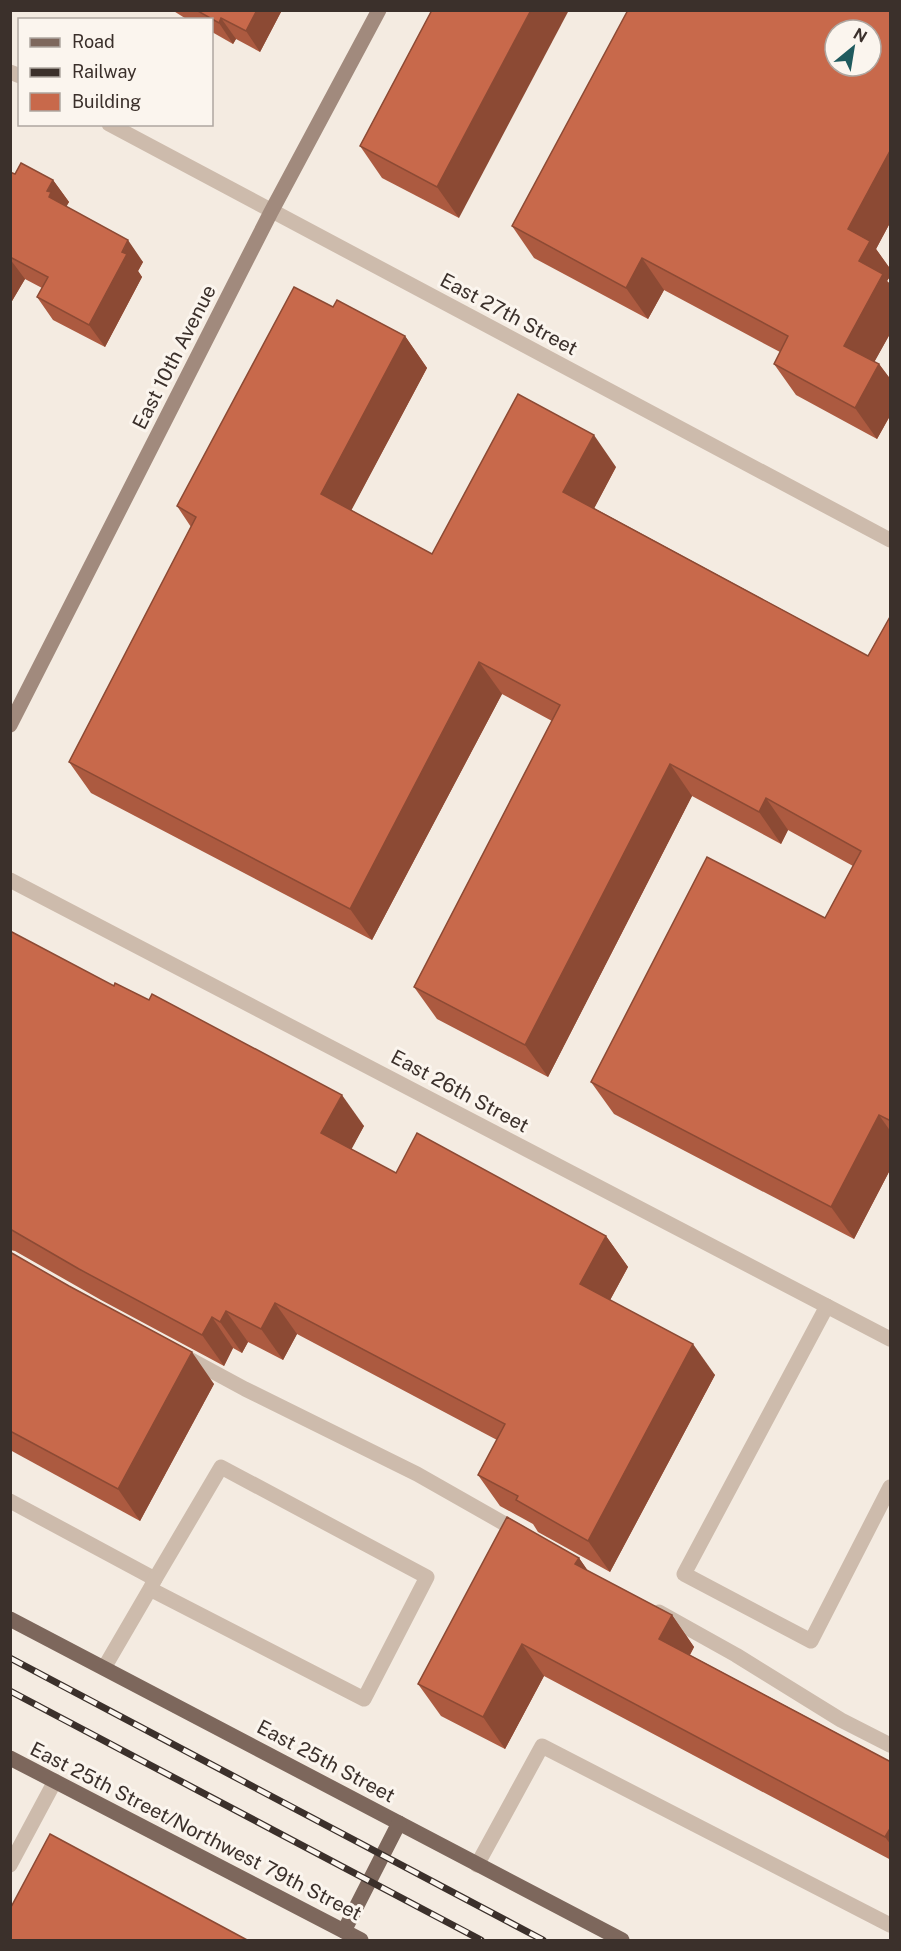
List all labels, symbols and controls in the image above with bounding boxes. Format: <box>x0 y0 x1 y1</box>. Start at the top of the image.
legend <box>18 18 213 126</box>
north arrow <box>823 18 883 78</box>
text: N <box>850 24 870 47</box>
text: Road <box>72 31 115 52</box>
text: Railway <box>72 61 137 82</box>
text: Building <box>72 91 141 112</box>
street label: East 27th Street <box>436 268 582 360</box>
street label: East 10th Avenue <box>127 281 221 433</box>
street label: East 26th Street <box>387 1045 533 1137</box>
street label: East 25th Street <box>253 1714 399 1808</box>
street label: East 25th Street/Northwest 79th Street <box>26 1737 366 1925</box>

